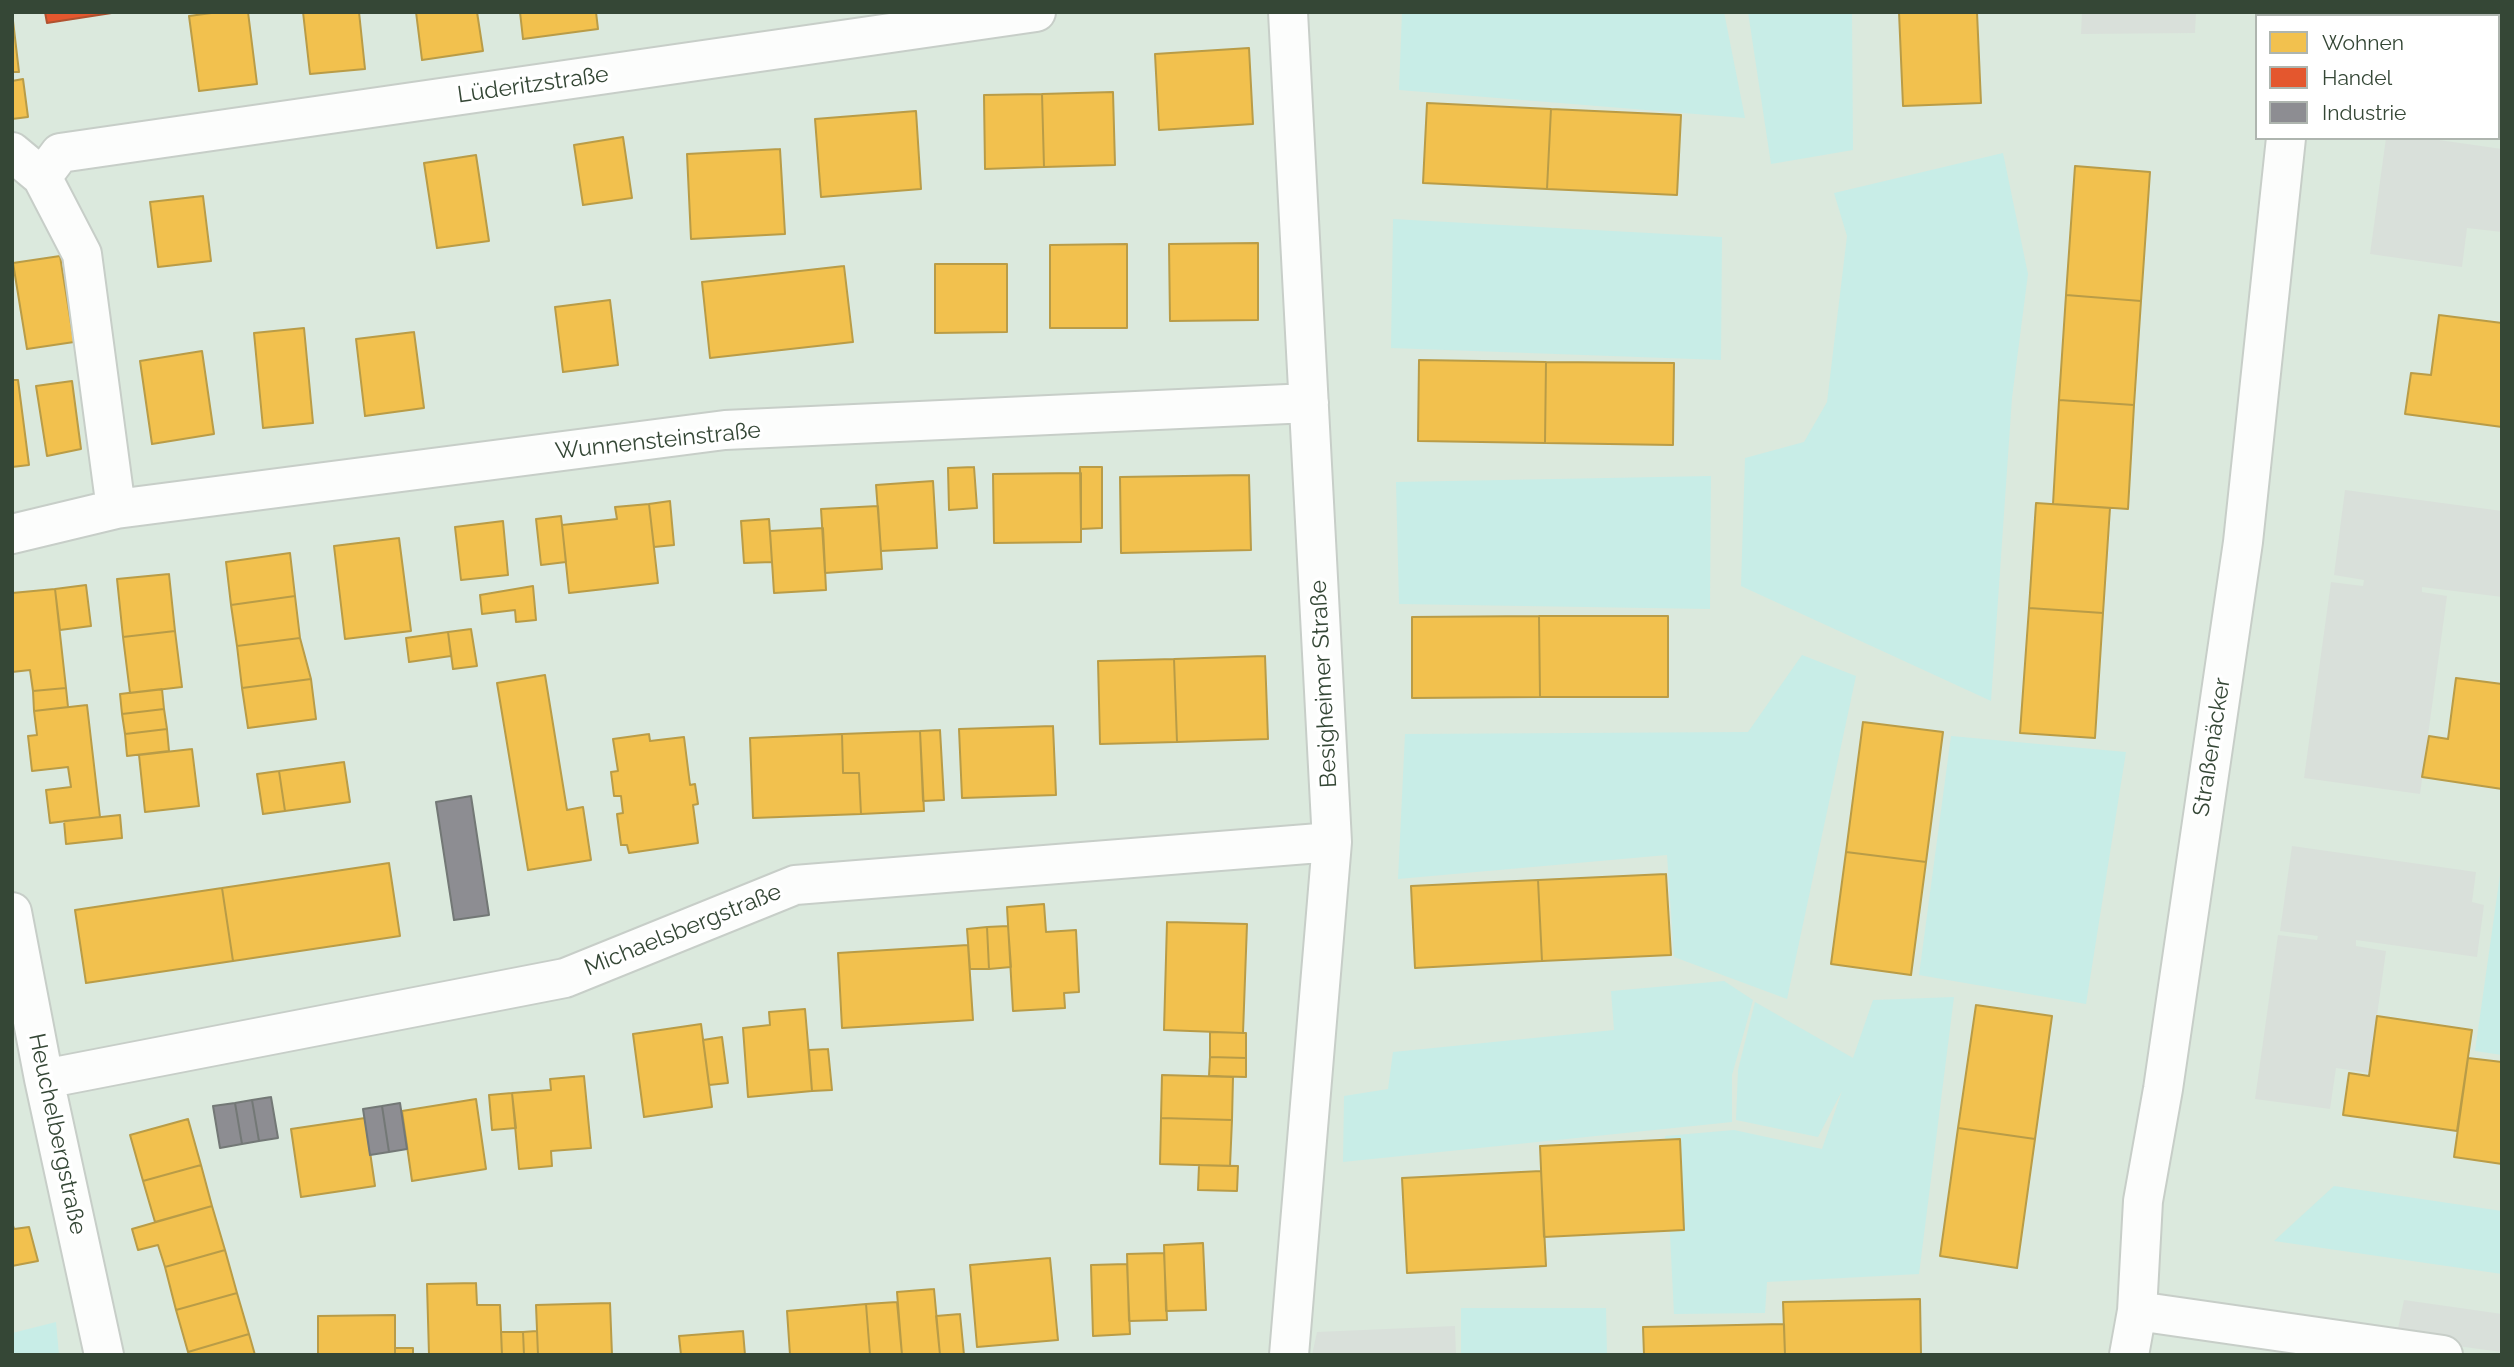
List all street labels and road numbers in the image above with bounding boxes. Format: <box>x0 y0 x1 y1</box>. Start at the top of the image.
street label: Lüderitzstraße <box>456 61 610 109</box>
street label: Wunnensteinstraße <box>554 416 762 466</box>
street label: Besigheimer Straße <box>1305 579 1343 789</box>
street label: Straßenäcker <box>2187 676 2237 818</box>
street label: Michaelsbergstraße <box>581 878 785 982</box>
street label: Heuchelbergstraße <box>22 1031 92 1237</box>

